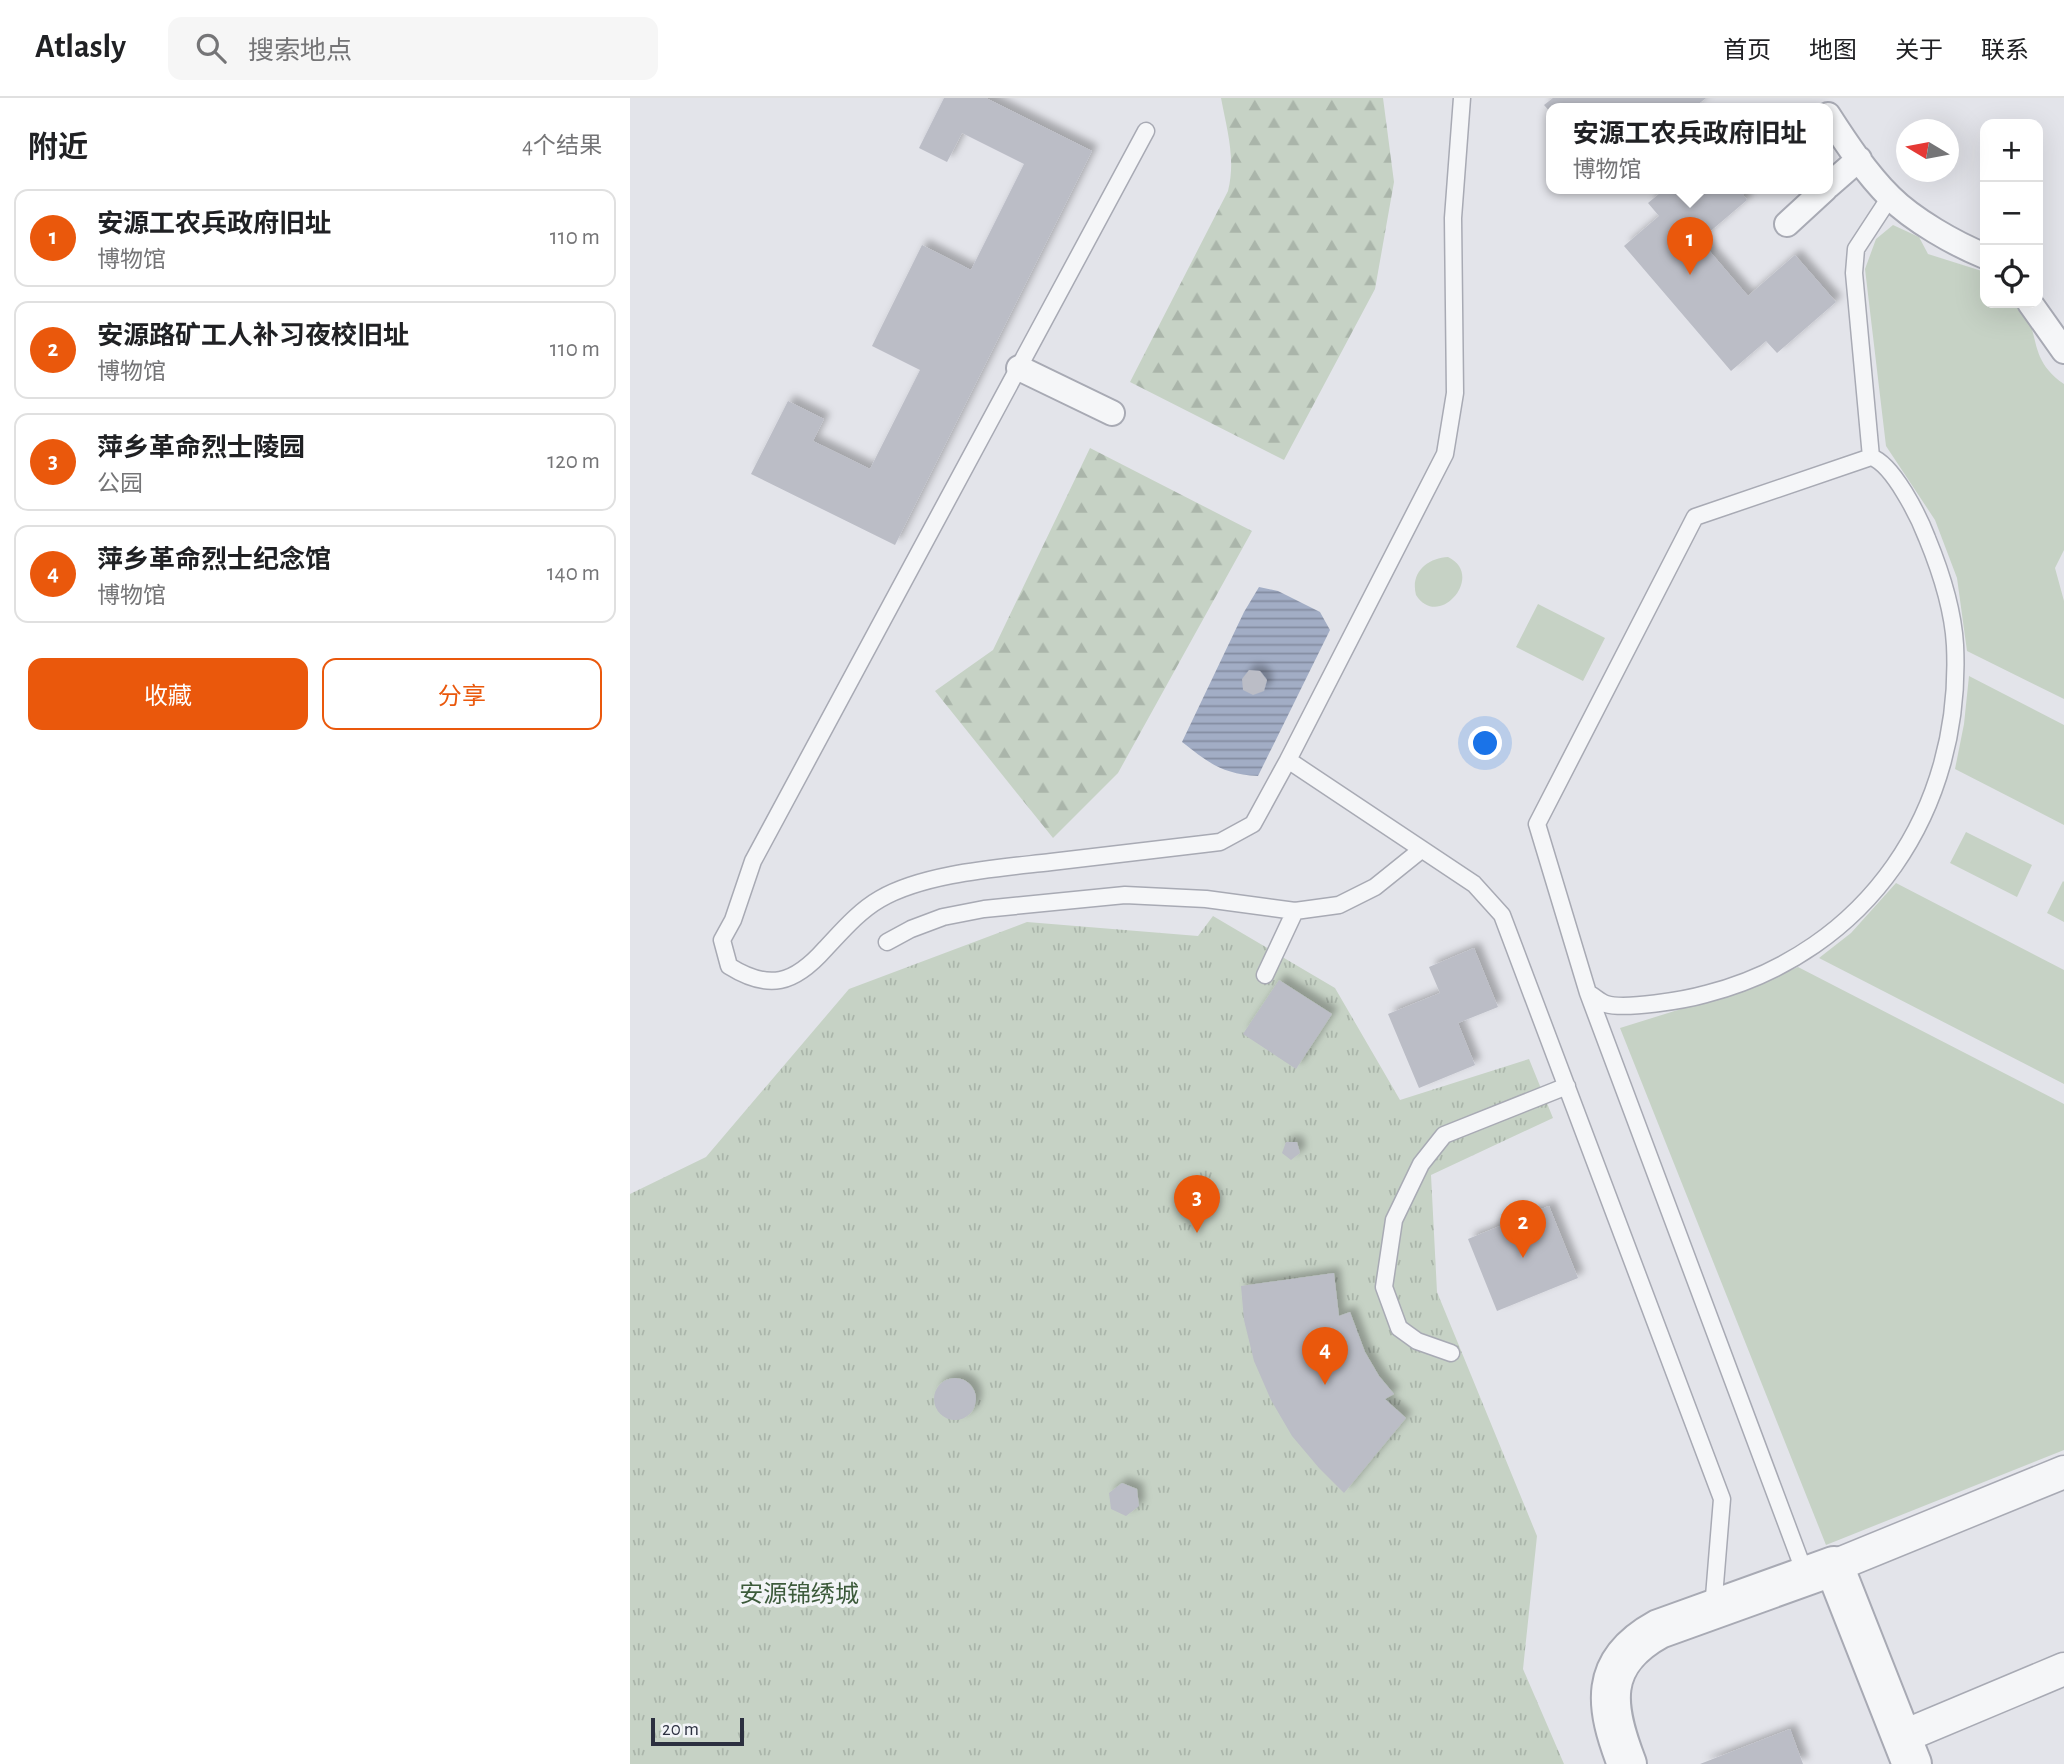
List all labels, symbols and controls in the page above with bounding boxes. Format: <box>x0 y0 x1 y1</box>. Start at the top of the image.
search box <box>168 17 658 80</box>
icon: search <box>192 29 230 67</box>
text: Atlasly <box>35 31 126 64</box>
text: 搜索地点 <box>248 38 352 64</box>
text: 首页 <box>1723 39 1771 63</box>
text: 地图 <box>1809 39 1857 63</box>
text: 关于 <box>1895 39 1943 63</box>
text: 联系 <box>1981 39 2029 63</box>
popup <box>1546 103 1833 194</box>
north arrow <box>1896 119 1959 182</box>
map controls <box>1980 119 2043 308</box>
button: + <box>1980 119 2043 182</box>
text: 安源工农兵政府旧址 <box>1572 121 1807 147</box>
text: 附近 <box>28 133 88 163</box>
text: 4个结果 <box>522 135 602 158</box>
text: 博物馆 <box>1572 159 1641 182</box>
button: − <box>1980 182 2043 245</box>
text: 安源工农兵政府旧址 <box>97 211 331 237</box>
pin: 1 <box>1667 217 1713 275</box>
text: 1 <box>49 226 57 249</box>
text: 110 m <box>550 226 600 249</box>
button: locate <box>1980 245 2043 308</box>
text: 博物馆 <box>97 249 166 272</box>
text: 安源路矿工人补习夜校旧址 <box>97 323 409 349</box>
text: 2 <box>48 338 58 361</box>
text: 110 m <box>550 338 600 361</box>
text: 博物馆 <box>97 361 166 384</box>
text: 萍乡革命烈士陵园 <box>97 435 305 461</box>
text: 3 <box>48 450 58 473</box>
text: 120 m <box>547 450 600 473</box>
text: 公园 <box>97 473 143 496</box>
text: 萍乡革命烈士纪念馆 <box>97 547 331 573</box>
text: 4 <box>47 562 59 585</box>
text: 140 m <box>547 562 600 585</box>
text: 博物馆 <box>97 585 166 608</box>
button: 收藏 <box>28 658 308 730</box>
button: 分享 <box>322 658 602 730</box>
your location <box>1468 726 1502 760</box>
pin: 3 <box>1174 1175 1220 1233</box>
pin: 2 <box>1500 1200 1546 1258</box>
pin: 4 <box>1302 1327 1348 1385</box>
park label: 安源锦绣城 <box>739 1581 859 1607</box>
scale bar <box>651 1715 744 1747</box>
text: 20 m <box>662 1720 699 1739</box>

